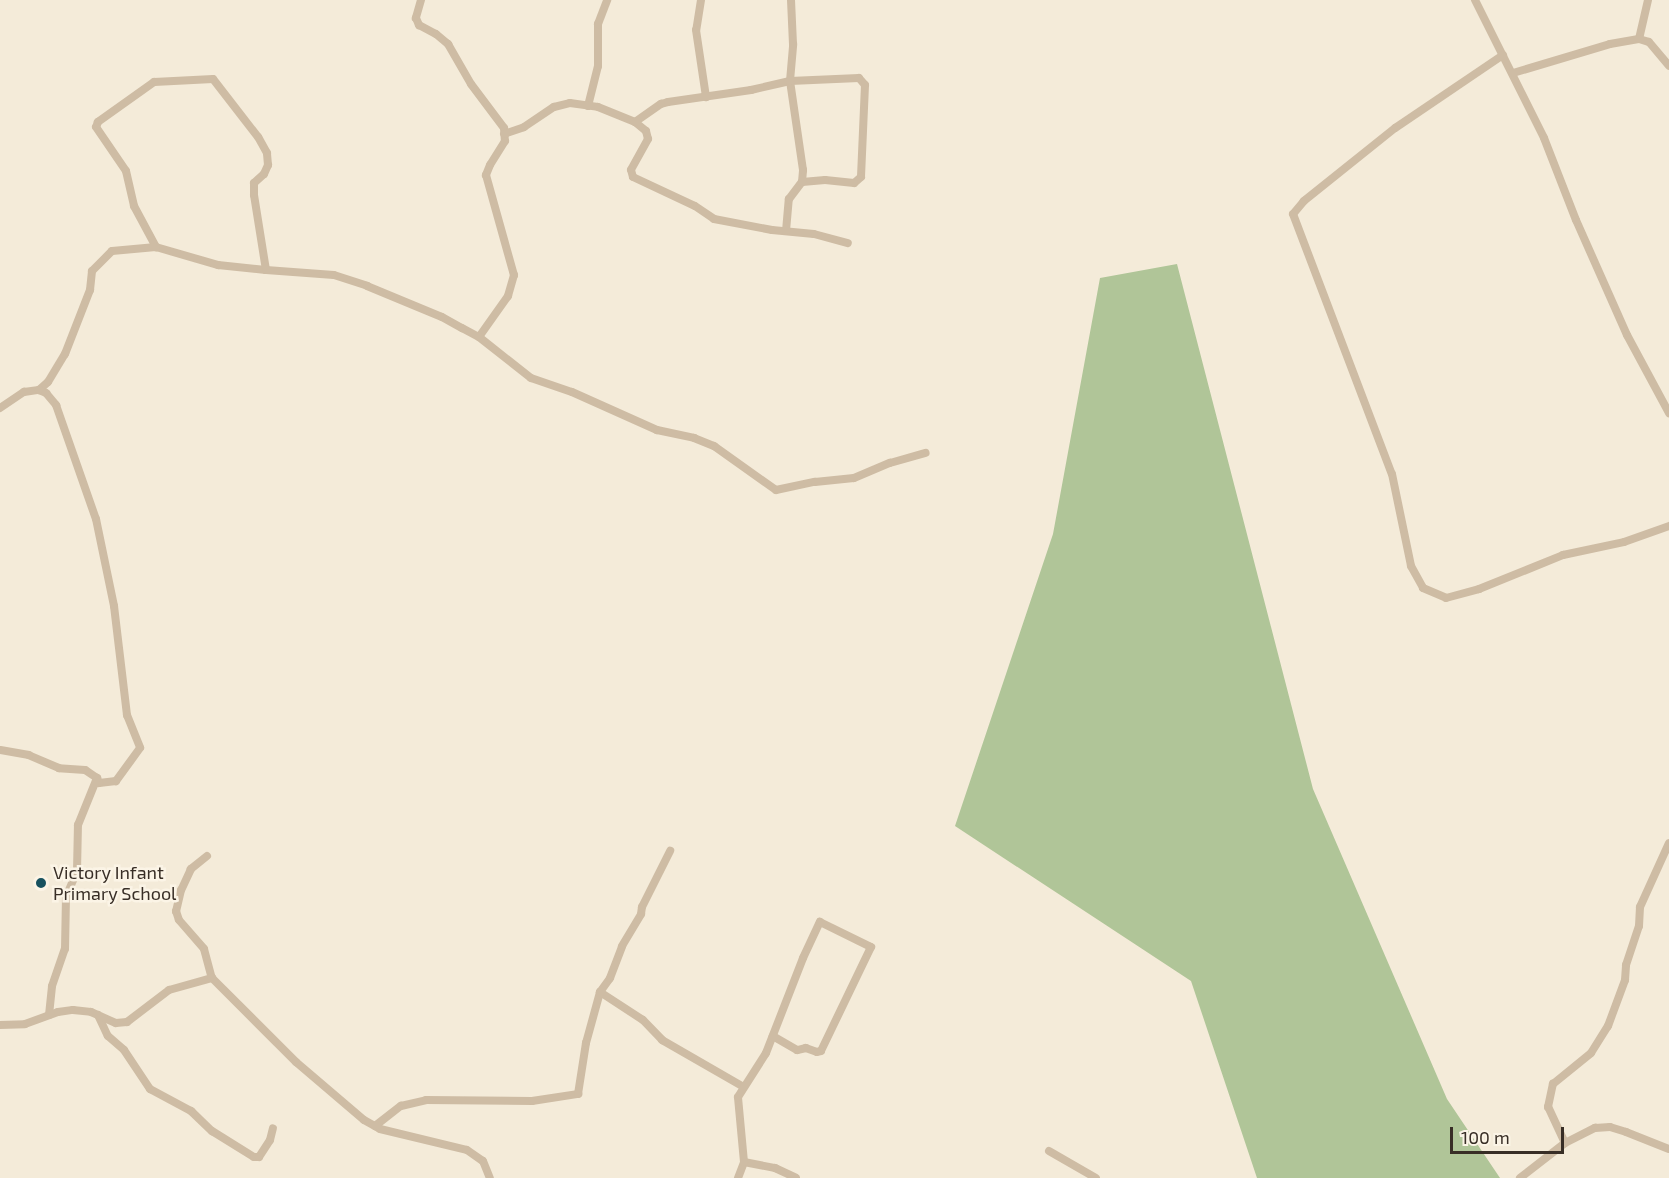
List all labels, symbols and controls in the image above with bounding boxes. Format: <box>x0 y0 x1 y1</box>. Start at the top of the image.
place label: Victory Infant Primary School <box>53 862 177 904</box>
marker: Victory Infant Primary School <box>34 876 48 890</box>
scale bar <box>1453 1115 1567 1153</box>
text: 100 m <box>1461 1126 1510 1148</box>

